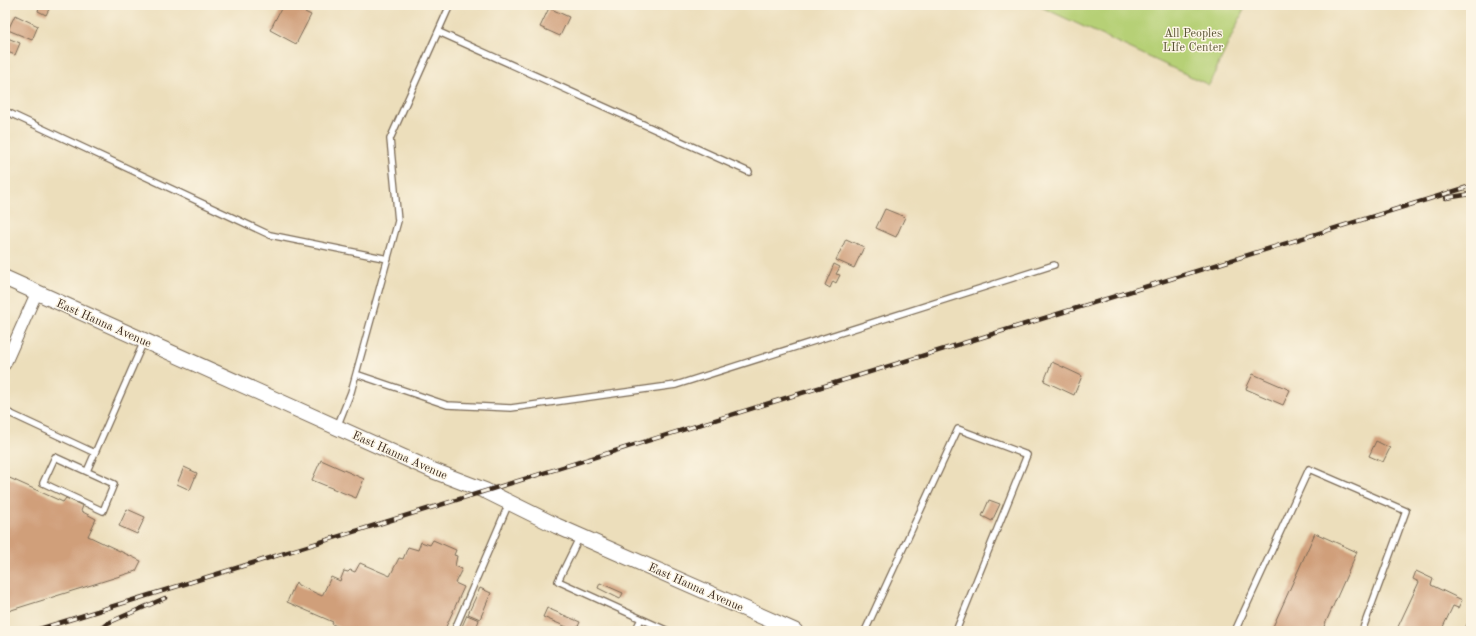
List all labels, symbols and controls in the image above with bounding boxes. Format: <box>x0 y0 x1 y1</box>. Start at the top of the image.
park label: All Peoples LIfe Center <box>1163 28 1223 54</box>
street label: East Hanna Avenue <box>54 298 153 350</box>
street label: East Hanna Avenue <box>350 430 449 482</box>
street label: East Hanna Avenue <box>646 562 745 614</box>

